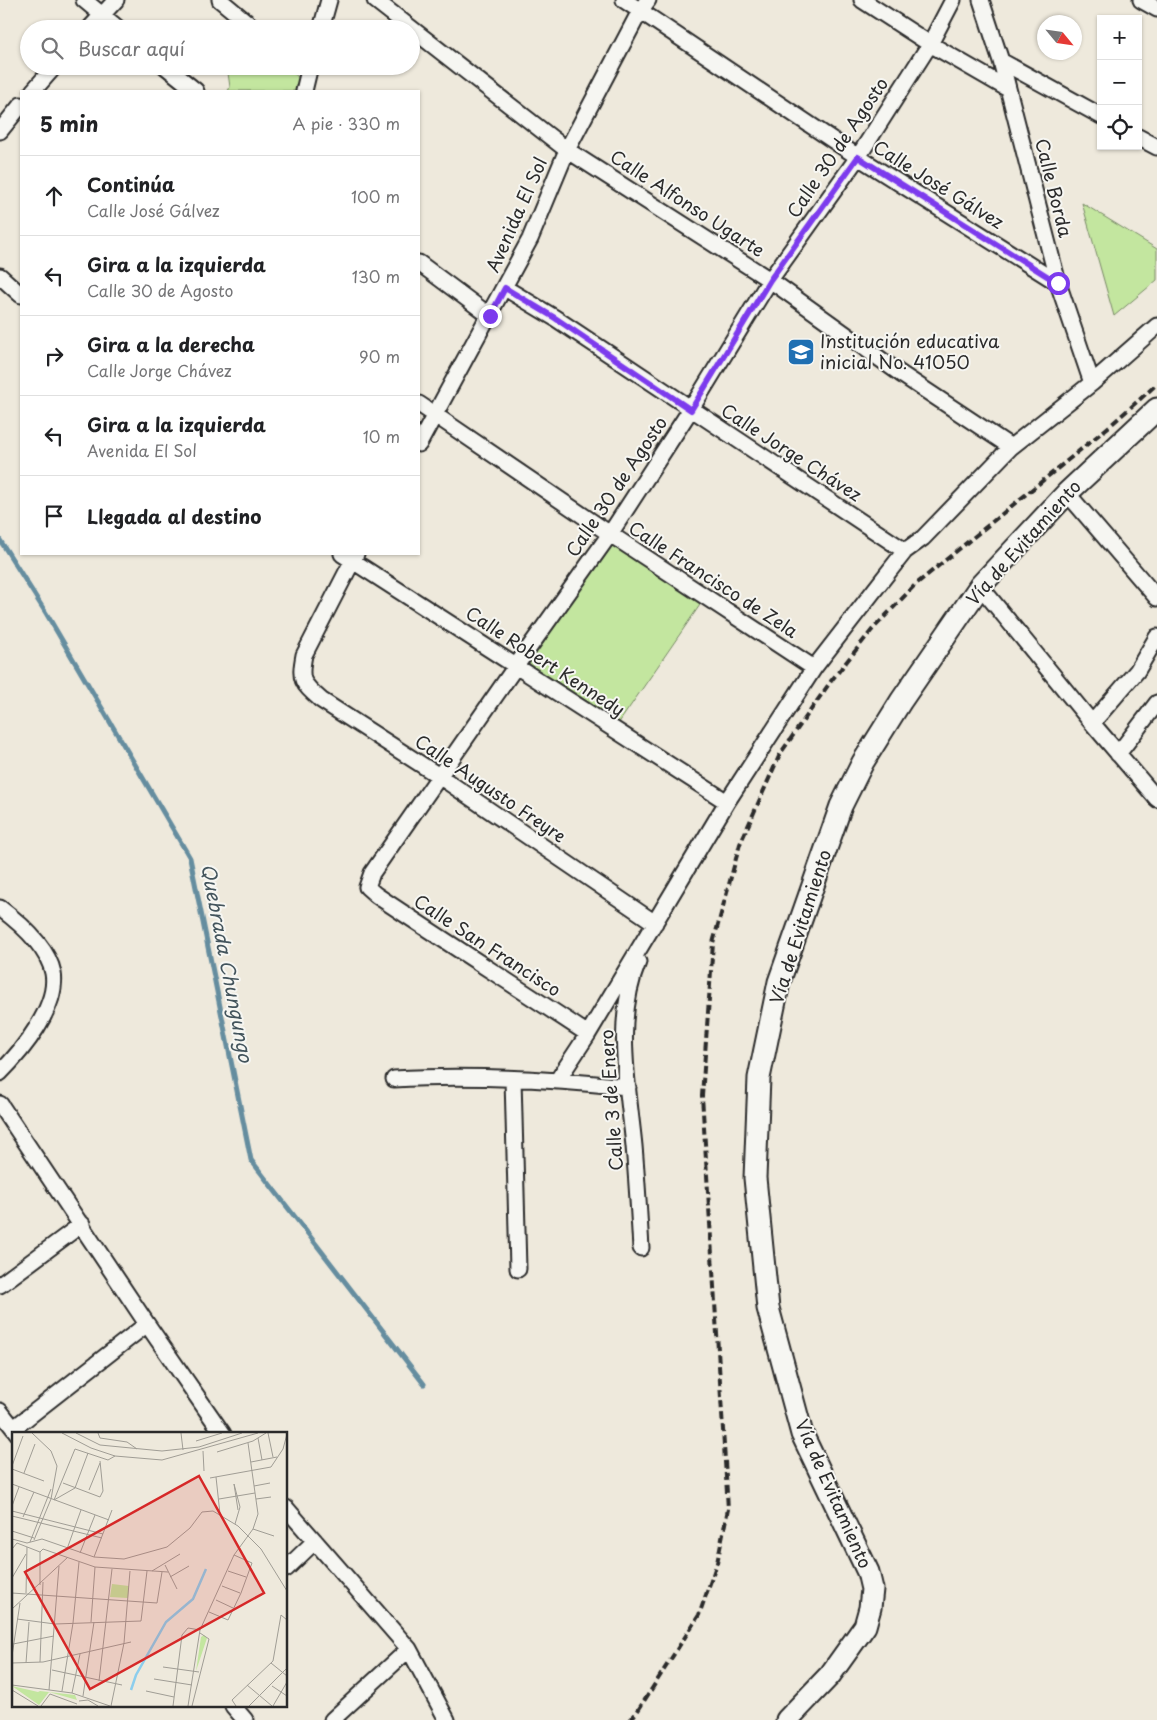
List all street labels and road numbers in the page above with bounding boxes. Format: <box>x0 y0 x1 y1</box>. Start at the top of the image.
street label: Calle 30 de Agosto <box>780 71 894 223</box>
street label: Calle José Gálvez <box>868 133 1010 235</box>
street label: Calle Borda <box>1029 135 1080 241</box>
street label: Calle Alfonso Ugarte <box>605 143 770 263</box>
street label: Avenida El Sol <box>478 153 553 276</box>
street label: Calle Jorge Chávez <box>716 396 868 508</box>
street label: Calle 30 de Agosto <box>559 410 673 562</box>
street label: Vía de Evitamiento <box>959 473 1087 611</box>
street label: Calle Francisco de Zela <box>624 514 805 644</box>
street label: Calle Robert Kennedy <box>461 599 631 723</box>
street label: Calle Augusto Freyre <box>410 727 572 849</box>
street label: Vía de Evitamiento <box>762 846 837 1007</box>
street label: Calle San Francisco <box>409 887 567 1003</box>
street label: Calle 3 de Enero <box>592 1029 629 1172</box>
street label: Vía de Evitamiento <box>789 1414 879 1572</box>

